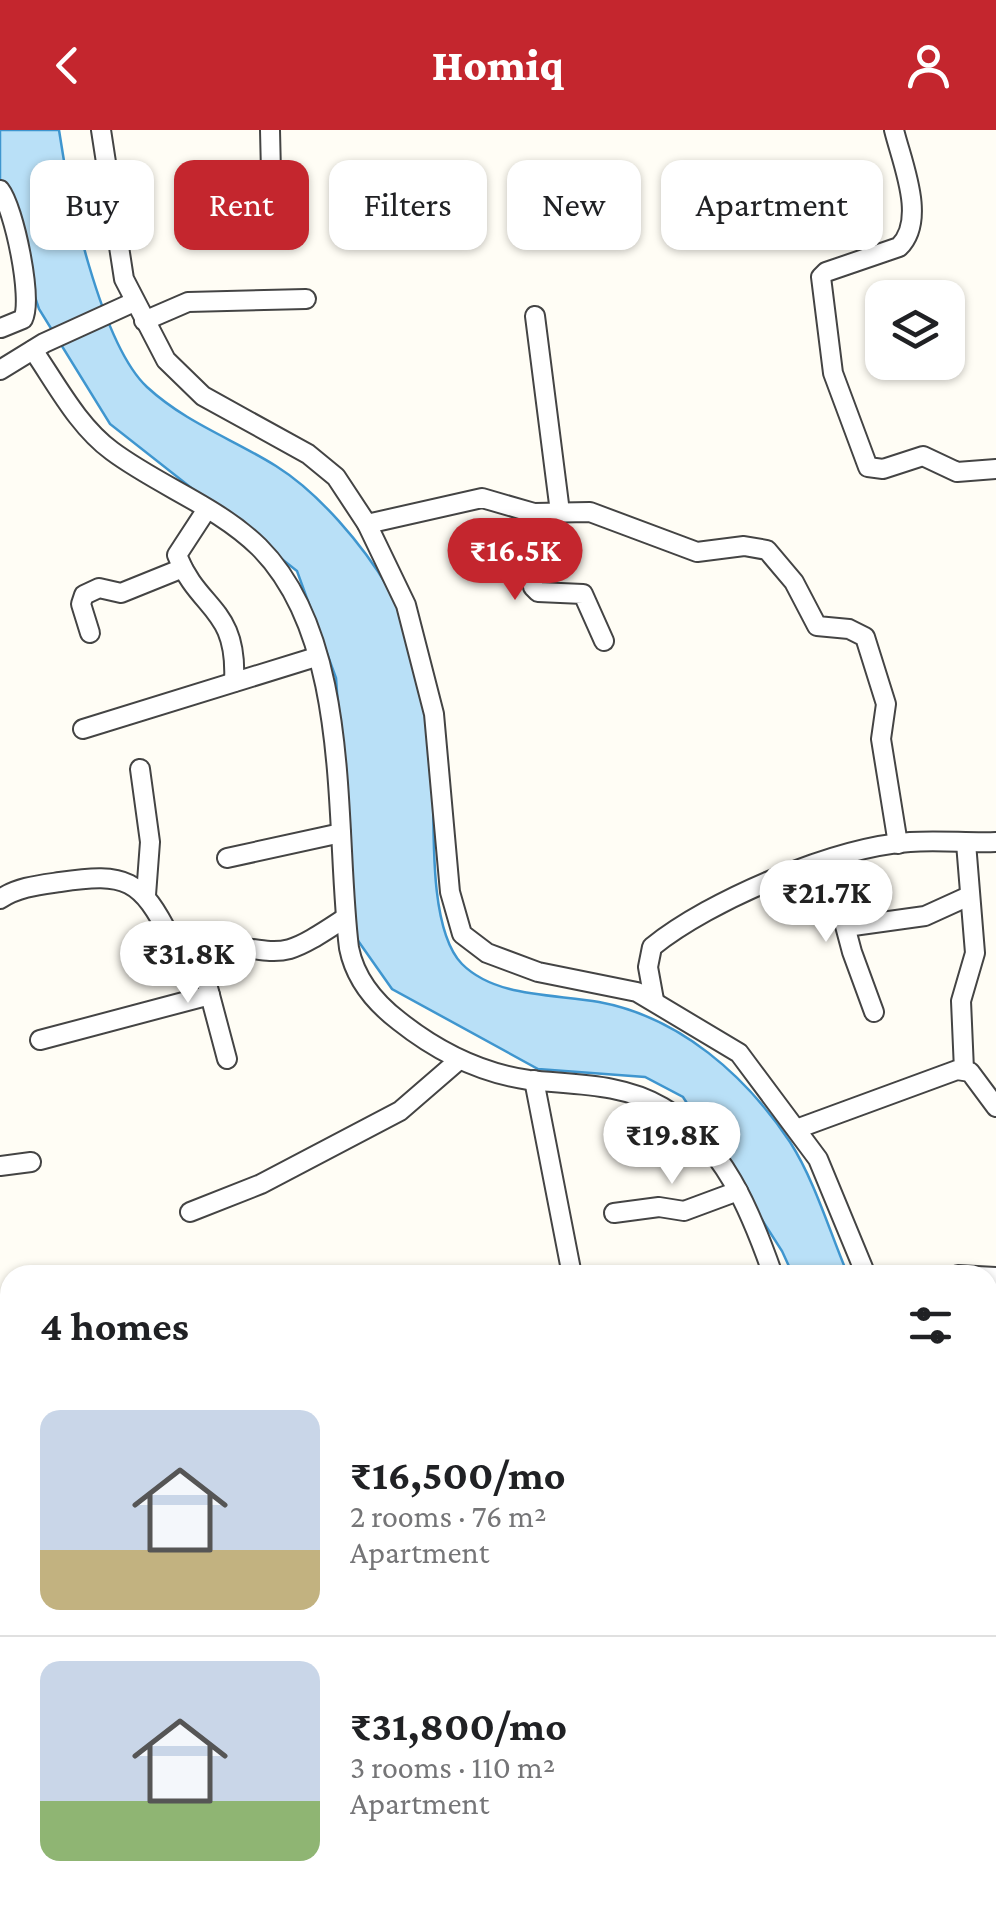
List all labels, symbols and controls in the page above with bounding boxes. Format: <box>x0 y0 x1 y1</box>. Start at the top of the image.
icon: back <box>40 38 95 93</box>
icon: person <box>901 38 956 93</box>
text: Homiq <box>432 40 564 90</box>
chip: Buy <box>30 160 154 250</box>
chip: Rent <box>174 160 309 250</box>
chip: Filters <box>329 160 487 250</box>
chip: New <box>507 160 641 250</box>
chip: Apartment <box>661 160 883 250</box>
map controls <box>865 280 965 380</box>
button: layers <box>865 280 965 380</box>
pin: ₹16.5K <box>434 518 596 603</box>
text: ₹16.5K <box>470 532 560 568</box>
pin: ₹21.7K <box>745 860 907 945</box>
text: ₹21.7K <box>782 874 870 910</box>
pin: ₹31.8K <box>107 921 269 1006</box>
text: ₹31.8K <box>142 935 234 971</box>
pin: ₹19.8K <box>591 1102 753 1187</box>
text: ₹19.8K <box>625 1116 719 1152</box>
icon: filters <box>903 1298 958 1353</box>
text: 4 homes <box>40 1302 189 1349</box>
icon: home <box>120 1450 240 1570</box>
text: ₹16,500/mo <box>350 1451 566 1498</box>
text: 2 rooms · 76 m² <box>350 1498 547 1534</box>
text: Apartment <box>350 1534 489 1570</box>
icon: home <box>120 1701 240 1821</box>
text: ₹31,800/mo <box>350 1702 567 1749</box>
text: 3 rooms · 110 m² <box>350 1749 555 1785</box>
text: Apartment <box>350 1785 489 1821</box>

